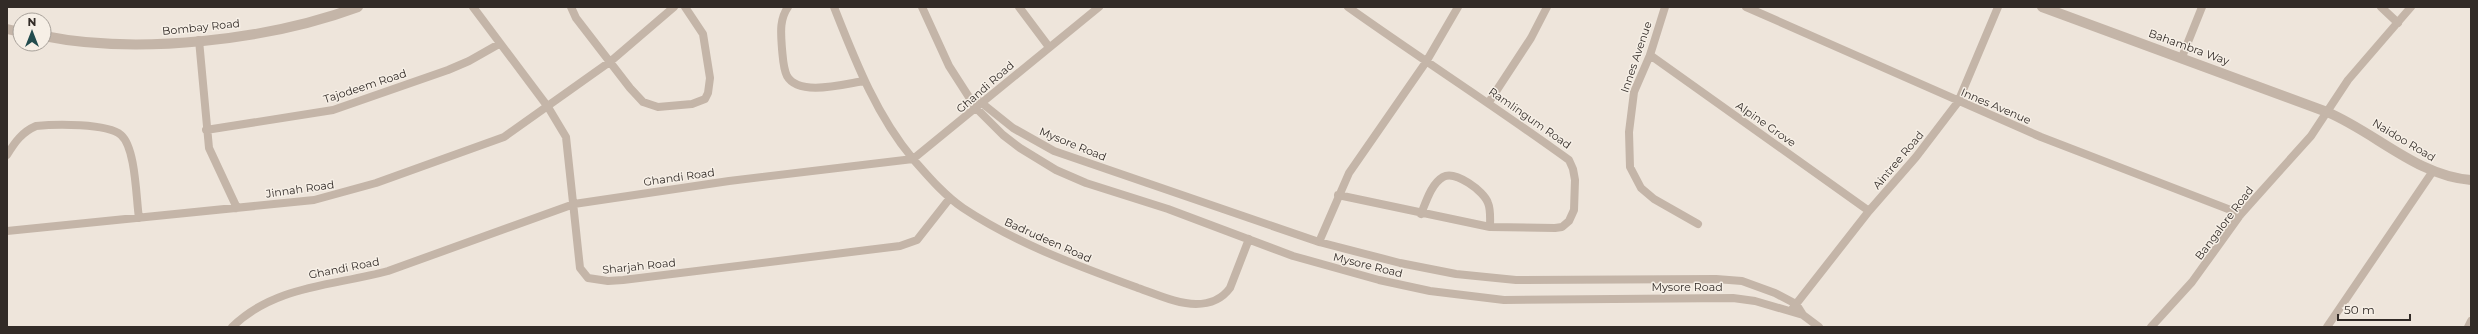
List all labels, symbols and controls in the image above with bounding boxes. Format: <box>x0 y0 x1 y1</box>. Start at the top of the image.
north arrow <box>12 12 52 52</box>
text: N <box>28 15 36 29</box>
street label: Bombay Road <box>161 16 241 38</box>
street label: Innes Avenue <box>1617 19 1655 95</box>
street label: Bahambra Way <box>2147 26 2231 68</box>
street label: Ghandi Road <box>953 58 1017 116</box>
street label: Tajodeem Road <box>322 66 408 106</box>
street label: Ramlingum Road <box>1486 84 1574 152</box>
street label: Innes Avenue <box>1959 85 2033 127</box>
street label: Alpine Grove <box>1733 98 1799 150</box>
street label: Naidoo Road <box>2370 116 2438 164</box>
street label: Mysore Road <box>1037 124 1109 164</box>
street label: Aintree Road <box>1870 128 1926 192</box>
street label: Ghandi Road <box>642 165 716 189</box>
street label: Jinnah Road <box>264 177 335 201</box>
street label: Bangalore Road <box>2192 183 2256 263</box>
street label: Badrudeen Road <box>1002 215 1094 265</box>
street label: Mysore Road <box>1332 250 1404 280</box>
street label: Ghandi Road <box>307 254 381 282</box>
street label: Sharjah Road <box>602 255 676 277</box>
street label: Mysore Road <box>1651 280 1723 294</box>
scale bar <box>2338 296 2410 322</box>
text: 50 m <box>2344 302 2375 317</box>

